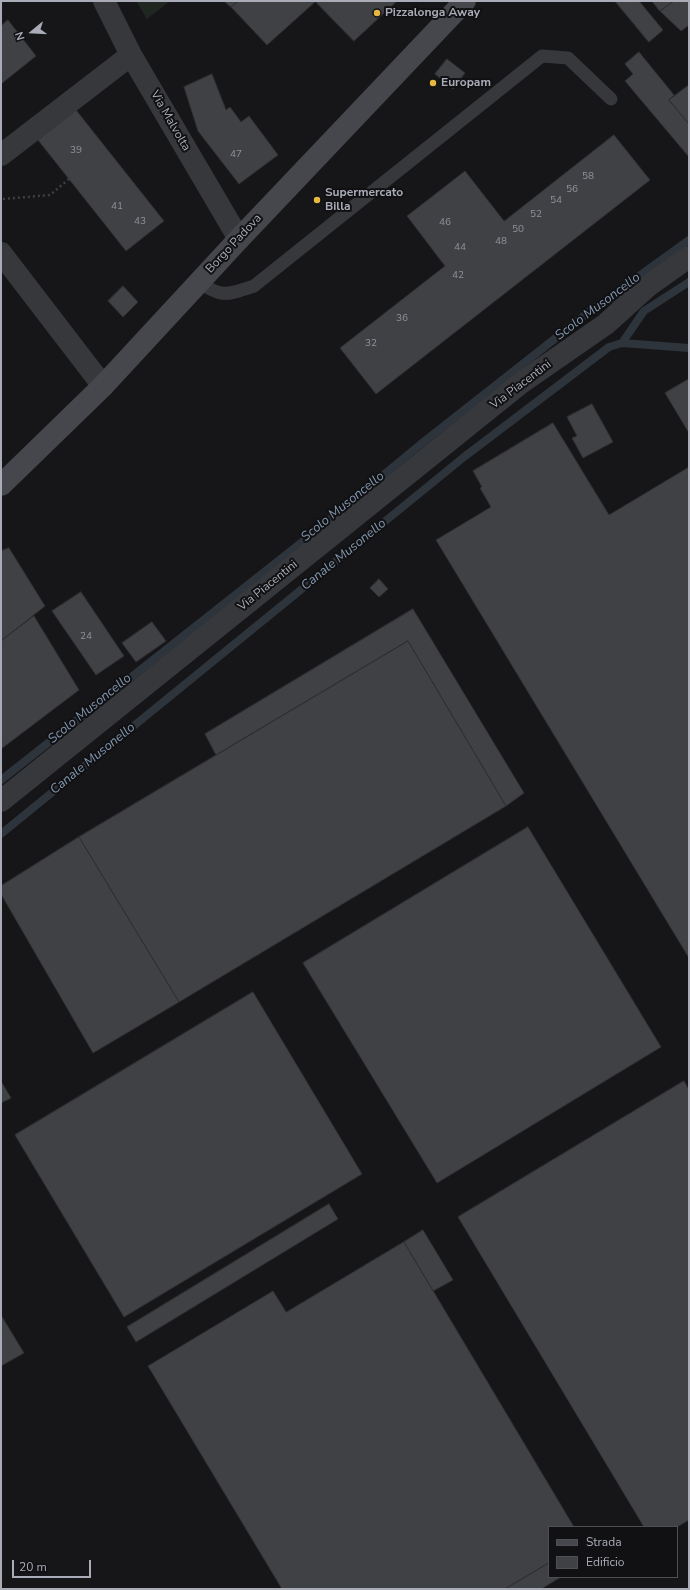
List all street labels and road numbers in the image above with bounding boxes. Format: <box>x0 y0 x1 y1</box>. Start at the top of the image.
street label: Via Malvolta <box>147 88 193 154</box>
street label: Borgo Padova <box>203 211 265 277</box>
street label: Via Piacentini <box>488 357 554 413</box>
street label: Via Piacentini <box>235 558 301 614</box>

